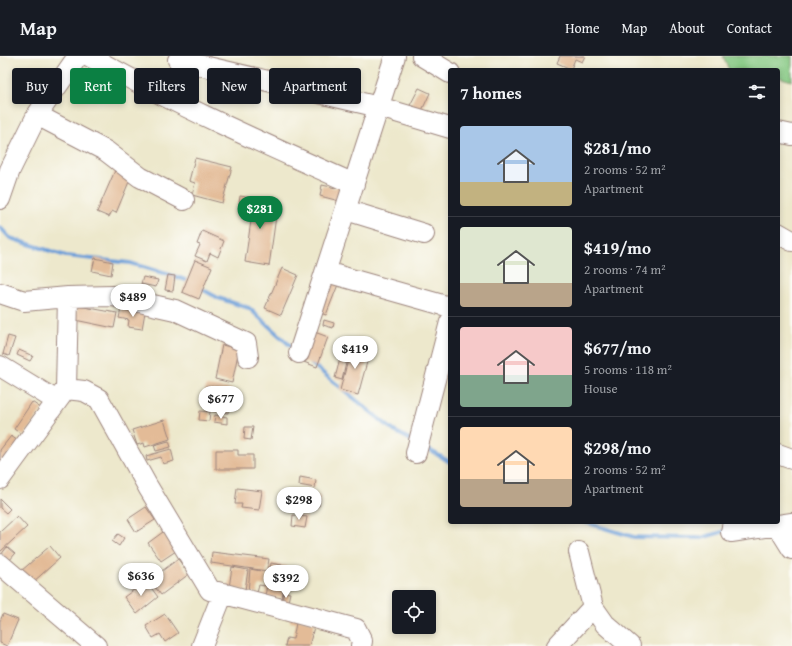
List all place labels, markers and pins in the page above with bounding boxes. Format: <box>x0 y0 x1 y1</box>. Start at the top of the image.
pin: $281 <box>236 196 284 230</box>
pin: $489 <box>109 284 157 318</box>
pin: $419 <box>331 336 379 370</box>
pin: $677 <box>197 386 245 420</box>
pin: $298 <box>275 487 323 521</box>
pin: $636 <box>117 563 165 597</box>
pin: $392 <box>262 565 310 599</box>

